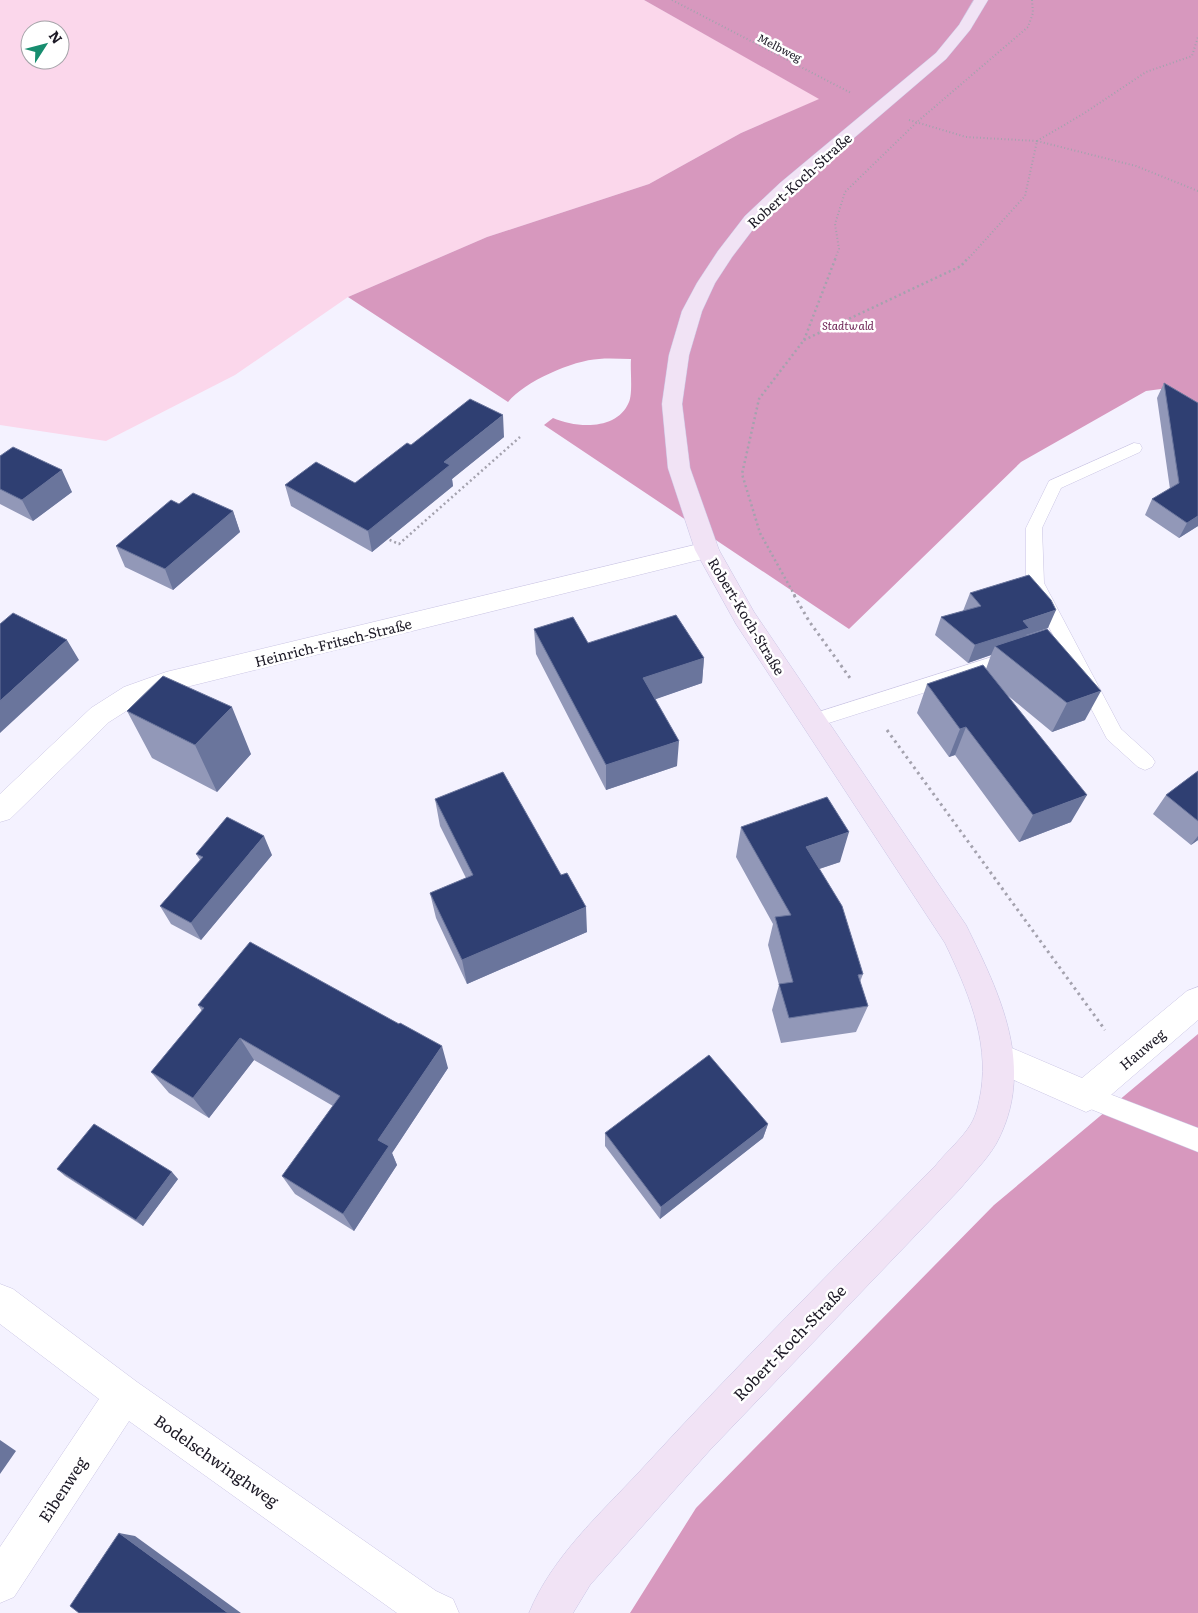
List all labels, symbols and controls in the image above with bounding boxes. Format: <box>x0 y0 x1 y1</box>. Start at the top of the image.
north arrow <box>20 20 70 70</box>
text: N <box>45 26 68 48</box>
street label: Melbweg <box>755 29 806 65</box>
street label: Robert-Koch-Straße <box>742 128 856 232</box>
park label: Stadtwald <box>822 317 875 333</box>
street label: Robert-Koch-Straße <box>704 553 790 679</box>
street label: Heinrich-Fritsch-Straße <box>252 613 414 671</box>
street label: Hauweg <box>1115 1024 1169 1074</box>
street label: Robert-Koch-Straße <box>727 1279 851 1405</box>
street label: Bodelschwinghweg <box>150 1408 284 1512</box>
street label: Eibenweg <box>32 1451 92 1526</box>

